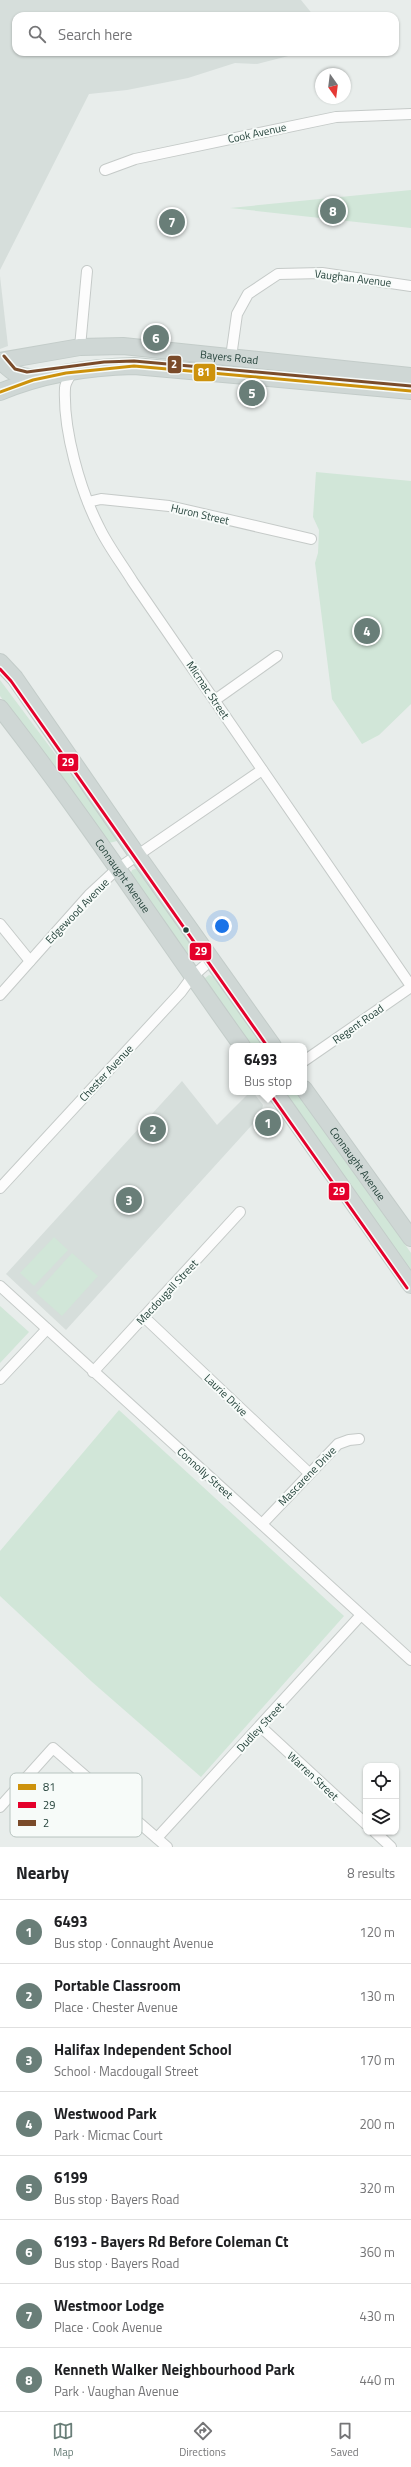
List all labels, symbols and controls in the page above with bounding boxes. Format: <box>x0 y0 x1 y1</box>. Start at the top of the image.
search box <box>12 12 399 56</box>
icon: search <box>26 23 48 45</box>
text: Search here <box>58 23 132 46</box>
north arrow <box>315 68 351 104</box>
street label: Cook Avenue <box>226 119 288 147</box>
pin: 8 <box>320 196 346 226</box>
pin: 7 <box>159 207 185 237</box>
street label: Vaughan Avenue <box>314 265 393 291</box>
pin: 6 <box>143 323 169 353</box>
street label: Bayers Road <box>199 346 259 368</box>
line badge: 2 <box>167 355 182 374</box>
text: 2 <box>171 356 177 372</box>
line badge: 81 <box>193 363 216 382</box>
text: 81 <box>198 364 210 380</box>
pin: 5 <box>239 378 265 408</box>
street label: Huron Street <box>169 500 231 529</box>
pin: 4 <box>354 616 380 646</box>
street label: Micmac Street <box>183 658 233 722</box>
line badge: 29 <box>57 753 79 772</box>
text: 29 <box>62 754 74 770</box>
street label: Connaught Avenue <box>91 836 155 917</box>
street label: Edgewood Avenue <box>42 874 113 947</box>
your location <box>212 916 232 936</box>
unlabelled marker <box>181 925 191 935</box>
line badge: 29 <box>189 942 212 961</box>
text: 29 <box>195 943 207 959</box>
street label: Regent Road <box>329 1000 387 1048</box>
street label: Chester Avenue <box>75 1041 137 1105</box>
popup <box>229 1043 307 1095</box>
text: 6493 <box>244 1048 278 1071</box>
text: Bus stop <box>244 1071 292 1091</box>
pin: 1 <box>255 1108 281 1138</box>
pin: 2 <box>140 1114 166 1144</box>
street label: Connaught Avenue <box>326 1124 390 1204</box>
line badge: 29 <box>328 1182 350 1201</box>
text: 29 <box>333 1183 345 1199</box>
pin: 3 <box>116 1185 142 1215</box>
street label: Macdougall Street <box>133 1256 202 1328</box>
street label: Laurie Drive <box>201 1370 252 1420</box>
street label: Mascarene Drive <box>274 1442 340 1509</box>
street label: Connolly Street <box>173 1443 237 1503</box>
street label: Dudley Street <box>233 1698 287 1755</box>
street label: Warren Street <box>284 1748 342 1804</box>
map controls <box>363 1763 399 1835</box>
button: locate <box>363 1763 399 1799</box>
legend <box>10 1773 142 1837</box>
text: 81 <box>43 1779 55 1795</box>
text: 29 <box>43 1797 55 1813</box>
button: layers <box>363 1799 399 1835</box>
text: 2 <box>43 1815 49 1831</box>
text: Nearby <box>16 1860 69 1886</box>
text: 8 results <box>347 1863 395 1883</box>
text: 6493 <box>54 1910 88 1933</box>
text: 1 <box>25 1922 33 1942</box>
text: 120 m <box>359 1922 395 1942</box>
text: Bus stop · Connaught Avenue <box>54 1933 214 1953</box>
text: Portable Classroom <box>54 1974 181 1997</box>
text: 2 <box>25 1986 33 2006</box>
text: 130 m <box>359 1986 395 2006</box>
text: Place · Chester Avenue <box>54 1997 178 2017</box>
text: Halifax Independent School <box>54 2038 232 2061</box>
text: 3 <box>25 2050 33 2070</box>
text: 170 m <box>359 2050 395 2070</box>
text: School · Macdougall Street <box>54 2061 198 2081</box>
text: Westwood Park <box>54 2102 157 2125</box>
text: 4 <box>25 2114 33 2134</box>
text: 200 m <box>359 2114 395 2134</box>
text: Park · Micmac Court <box>54 2125 163 2145</box>
text: 6199 <box>54 2166 88 2189</box>
text: 5 <box>25 2178 33 2198</box>
text: 320 m <box>359 2178 395 2198</box>
text: Bus stop · Bayers Road <box>54 2189 179 2209</box>
text: 6193 - Bayers Rd Before Coleman Ct <box>54 2230 288 2253</box>
text: 6 <box>25 2242 33 2262</box>
text: 360 m <box>359 2242 395 2262</box>
text: Bus stop · Bayers Road <box>54 2253 179 2273</box>
text: Westmoor Lodge <box>54 2294 164 2317</box>
text: 7 <box>25 2306 33 2326</box>
text: 430 m <box>359 2306 395 2326</box>
text: Place · Cook Avenue <box>54 2317 162 2337</box>
text: Kenneth Walker Neighbourhood Park <box>54 2358 295 2381</box>
text: 8 <box>25 2370 33 2390</box>
text: 440 m <box>359 2370 395 2390</box>
text: Park · Vaughan Avenue <box>54 2381 179 2401</box>
tab: Map <box>52 2420 74 2460</box>
tab: Directions <box>179 2420 226 2460</box>
tab: Saved <box>331 2420 359 2460</box>

